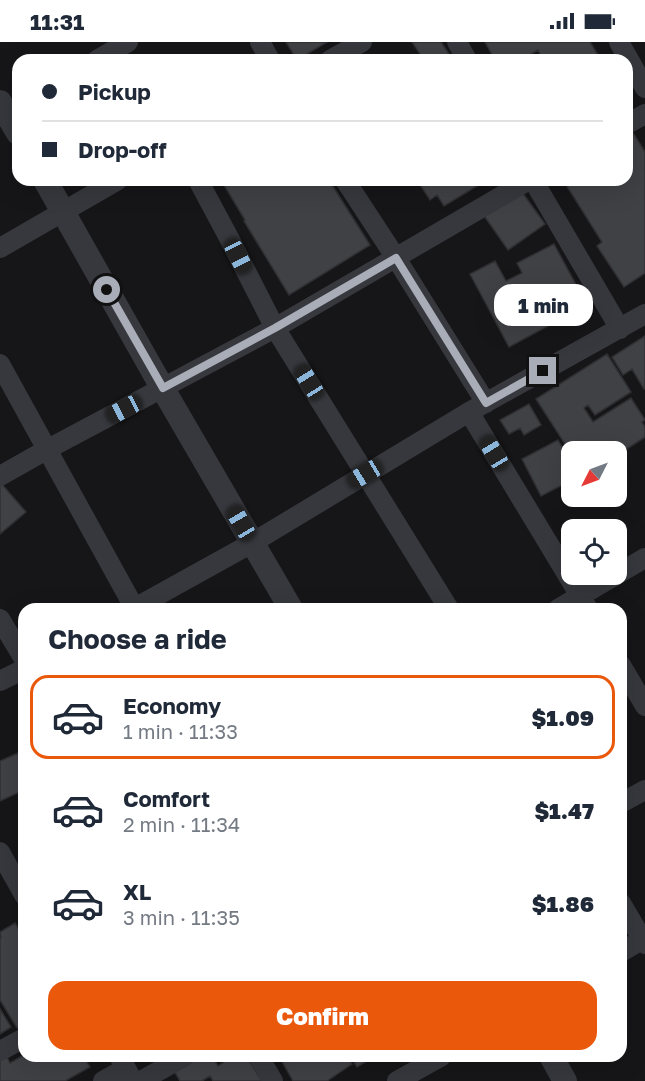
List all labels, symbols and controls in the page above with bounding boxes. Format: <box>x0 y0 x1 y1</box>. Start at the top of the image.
text: 11:31 <box>30 8 84 35</box>
text: Pickup <box>78 78 151 105</box>
text: Drop-off <box>78 136 167 163</box>
car <box>222 236 254 276</box>
route start <box>93 276 120 303</box>
callout: 1 min <box>494 284 592 326</box>
text: 1 min <box>518 293 569 317</box>
route end <box>529 357 556 384</box>
car <box>292 362 326 402</box>
car <box>104 393 144 425</box>
car <box>477 433 511 473</box>
north arrow <box>561 441 627 507</box>
map controls <box>561 441 627 585</box>
car <box>345 457 385 491</box>
car <box>224 503 258 543</box>
button: locate <box>561 519 627 585</box>
text: Choose a ride <box>48 623 227 655</box>
icon: car <box>51 690 105 744</box>
text: Economy <box>123 692 221 719</box>
text: $1.09 <box>532 704 594 731</box>
text: 1 min · 11:33 <box>123 719 238 743</box>
icon: car <box>51 783 105 837</box>
text: Comfort <box>123 785 210 812</box>
text: $1.47 <box>534 797 594 824</box>
text: 2 min · 11:34 <box>123 812 240 836</box>
icon: car <box>51 876 105 930</box>
text: XL <box>123 878 151 905</box>
text: $1.86 <box>532 890 594 917</box>
text: 3 min · 11:35 <box>123 905 240 929</box>
button: Confirm <box>48 981 597 1050</box>

